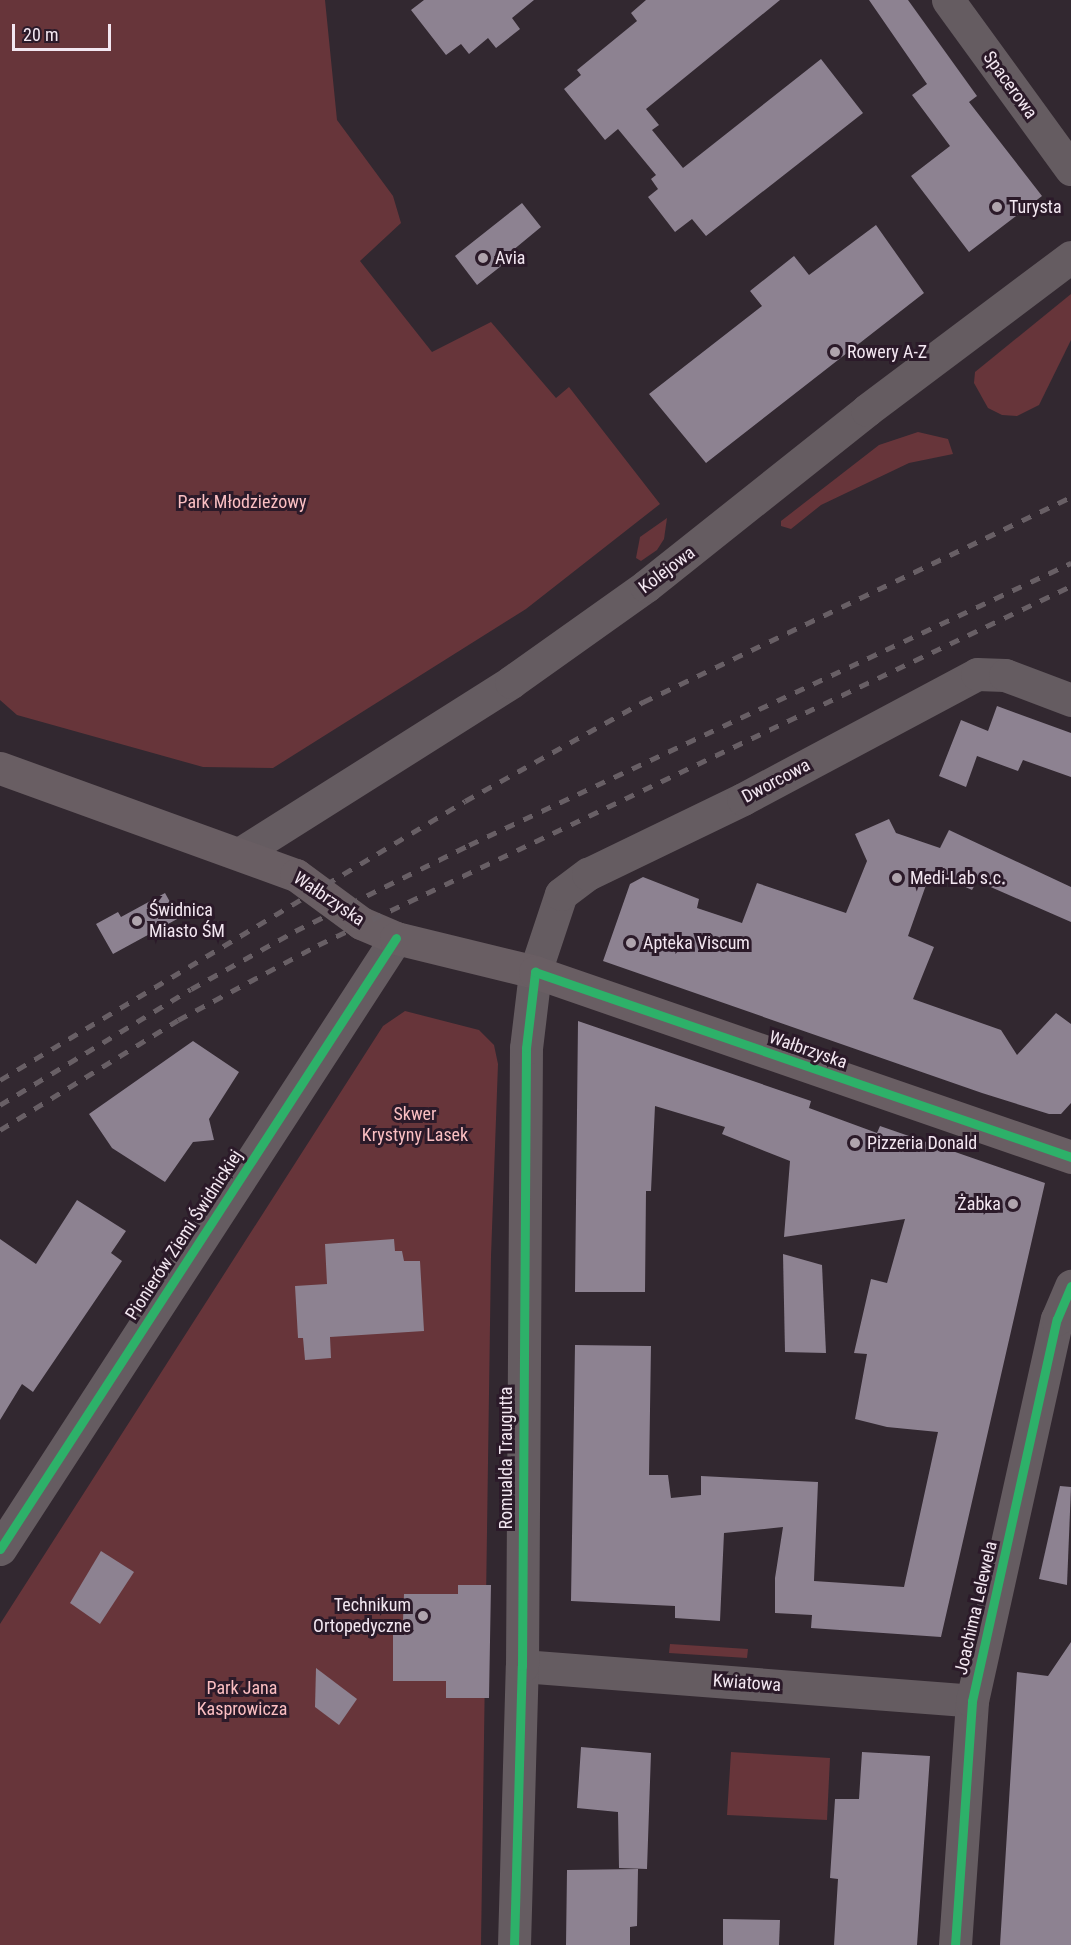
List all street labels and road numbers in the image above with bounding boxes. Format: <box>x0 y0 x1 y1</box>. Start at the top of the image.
street label: Spacerowa <box>978 47 1042 123</box>
street label: Kolejowa <box>635 542 699 598</box>
street label: Dworcowa <box>738 754 814 808</box>
street label: Wałbrzyska <box>289 867 369 931</box>
street label: Wałbrzyska <box>766 1027 850 1073</box>
street label: Pionierów Ziemi Świdnickiej <box>121 1146 247 1324</box>
street label: Romualda Traugutta <box>495 1386 517 1530</box>
street label: Joachima Lelewela <box>950 1539 1002 1677</box>
street label: Kwiatowa <box>712 1670 782 1696</box>

